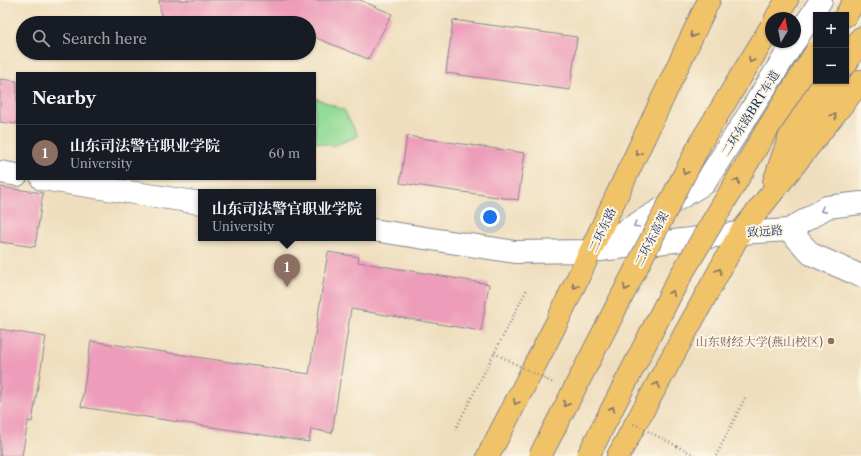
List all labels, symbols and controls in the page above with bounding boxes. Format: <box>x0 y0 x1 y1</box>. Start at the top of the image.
north arrow <box>765 12 801 48</box>
map controls <box>813 12 849 84</box>
button: + <box>813 12 849 48</box>
search box <box>16 16 316 60</box>
icon: search <box>30 27 52 49</box>
text: Search here <box>62 29 147 48</box>
one-way arrow <box>690 31 698 39</box>
button: − <box>813 48 849 84</box>
one-way arrow <box>748 56 755 63</box>
street label: 二环东路BRT车道 <box>718 68 782 158</box>
text: Nearby <box>32 88 96 108</box>
one-way arrow <box>830 113 837 120</box>
text: 山东司法警官职业学院 <box>70 136 220 155</box>
text: 1 <box>42 145 48 161</box>
text: 60 m <box>269 145 300 161</box>
one-way arrow <box>635 149 643 156</box>
text: University <box>70 155 133 171</box>
one-way arrow <box>682 168 690 176</box>
one-way arrow <box>732 178 739 185</box>
popup <box>198 189 376 241</box>
text: 山东司法警官职业学院 <box>212 199 362 218</box>
street label: 二环东路 <box>585 205 619 255</box>
one-way arrow <box>820 205 827 212</box>
your location <box>480 207 500 227</box>
street label: 二环东高架 <box>631 209 671 269</box>
text: University <box>212 218 275 234</box>
one-way arrow <box>633 220 640 228</box>
street label: 致远路 <box>747 222 783 240</box>
pin: 1 <box>274 254 300 287</box>
one-way arrow <box>715 268 722 275</box>
one-way arrow <box>572 282 580 289</box>
one-way arrow <box>623 284 630 291</box>
one-way arrow <box>667 290 675 297</box>
place label: 山东财经大学(燕山校区) <box>696 334 823 349</box>
marker: 山东财经大学(燕山校区) <box>826 336 836 346</box>
one-way arrow <box>652 382 659 389</box>
one-way arrow <box>513 398 521 405</box>
one-way arrow <box>563 399 571 407</box>
one-way arrow <box>608 406 615 413</box>

